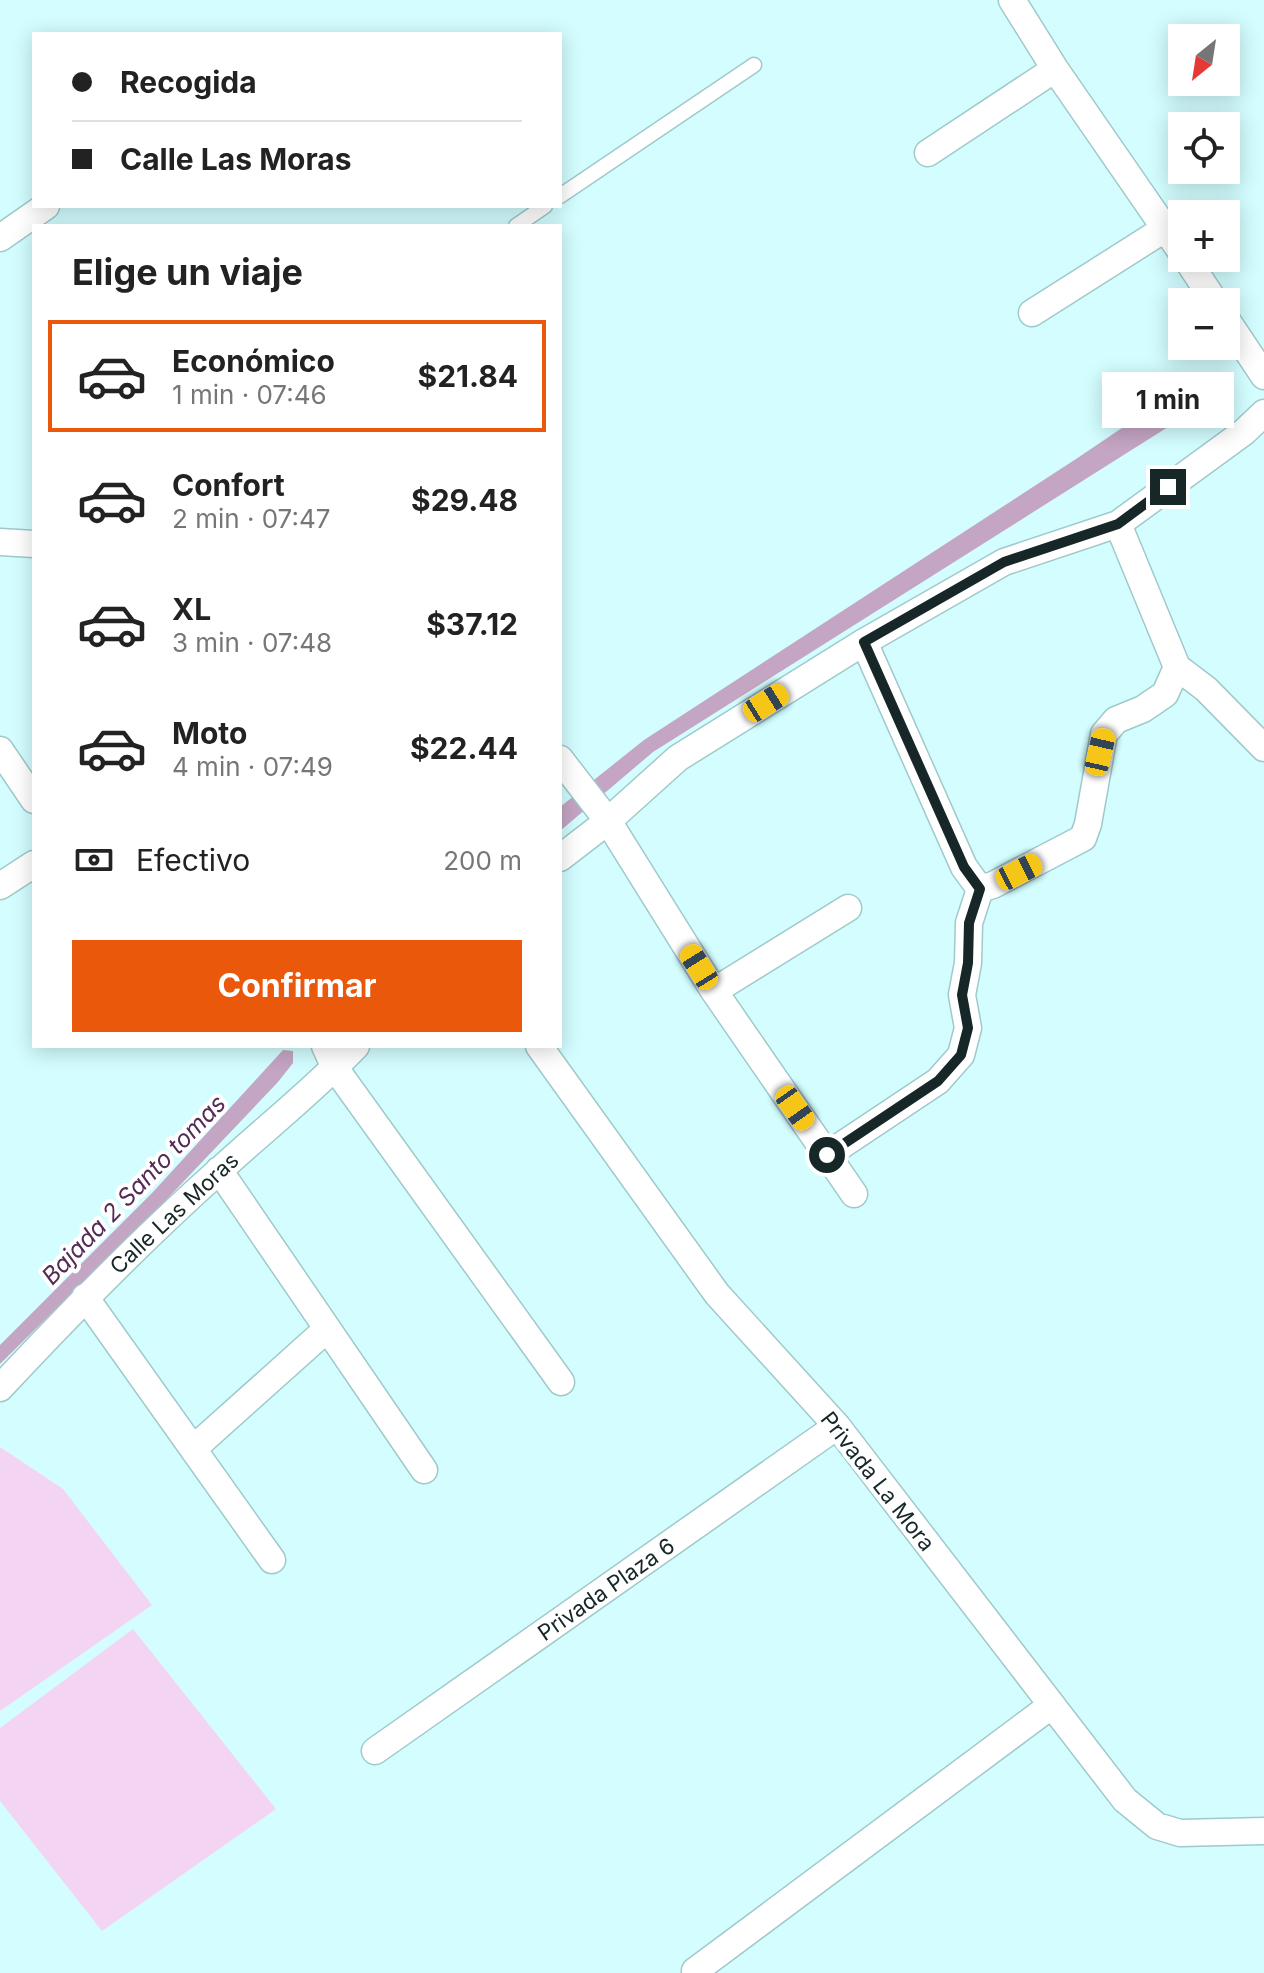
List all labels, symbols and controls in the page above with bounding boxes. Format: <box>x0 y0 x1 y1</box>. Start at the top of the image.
north arrow <box>1168 24 1240 96</box>
map controls <box>1168 24 1240 360</box>
text: Recogida <box>120 64 257 100</box>
button: locate <box>1168 112 1240 184</box>
text: Calle Las Moras <box>120 141 352 177</box>
button: + <box>1168 200 1240 272</box>
text: Elige un viaje <box>72 250 303 294</box>
button: − <box>1168 288 1240 360</box>
icon: car <box>76 340 148 412</box>
text: Económico <box>172 343 335 379</box>
text: $21.84 <box>418 358 518 394</box>
callout: 1 min <box>1102 371 1234 427</box>
text: 1 min · 07:46 <box>172 379 327 410</box>
text: 1 min <box>1136 384 1200 415</box>
icon: car <box>76 464 148 536</box>
text: Confort <box>172 467 285 503</box>
route end <box>1150 469 1186 505</box>
text: $29.48 <box>411 482 518 518</box>
text: 2 min · 07:47 <box>172 503 330 534</box>
icon: car <box>76 588 148 660</box>
text: XL <box>172 591 211 627</box>
text: $37.12 <box>426 606 518 642</box>
text: 3 min · 07:48 <box>172 627 332 658</box>
car <box>739 680 793 726</box>
icon: car <box>76 712 148 784</box>
text: Moto <box>172 715 247 751</box>
car <box>1083 726 1117 778</box>
text: $22.44 <box>410 730 518 766</box>
text: 4 min · 07:49 <box>172 751 333 782</box>
icon: cash <box>72 838 116 882</box>
text: Efectivo <box>136 842 250 878</box>
text: 200 m <box>443 845 522 876</box>
car <box>992 850 1046 894</box>
button: Confirmar <box>72 940 522 1032</box>
car <box>676 940 722 994</box>
car <box>771 1081 819 1135</box>
water label: Bajada 2 Santo tomas <box>36 1089 232 1290</box>
route start <box>809 1137 845 1173</box>
street label: Calle Las Moras <box>104 1147 244 1279</box>
street label: Privada La Mora <box>816 1406 940 1556</box>
street label: Privada Plaza 6 <box>533 1532 679 1646</box>

